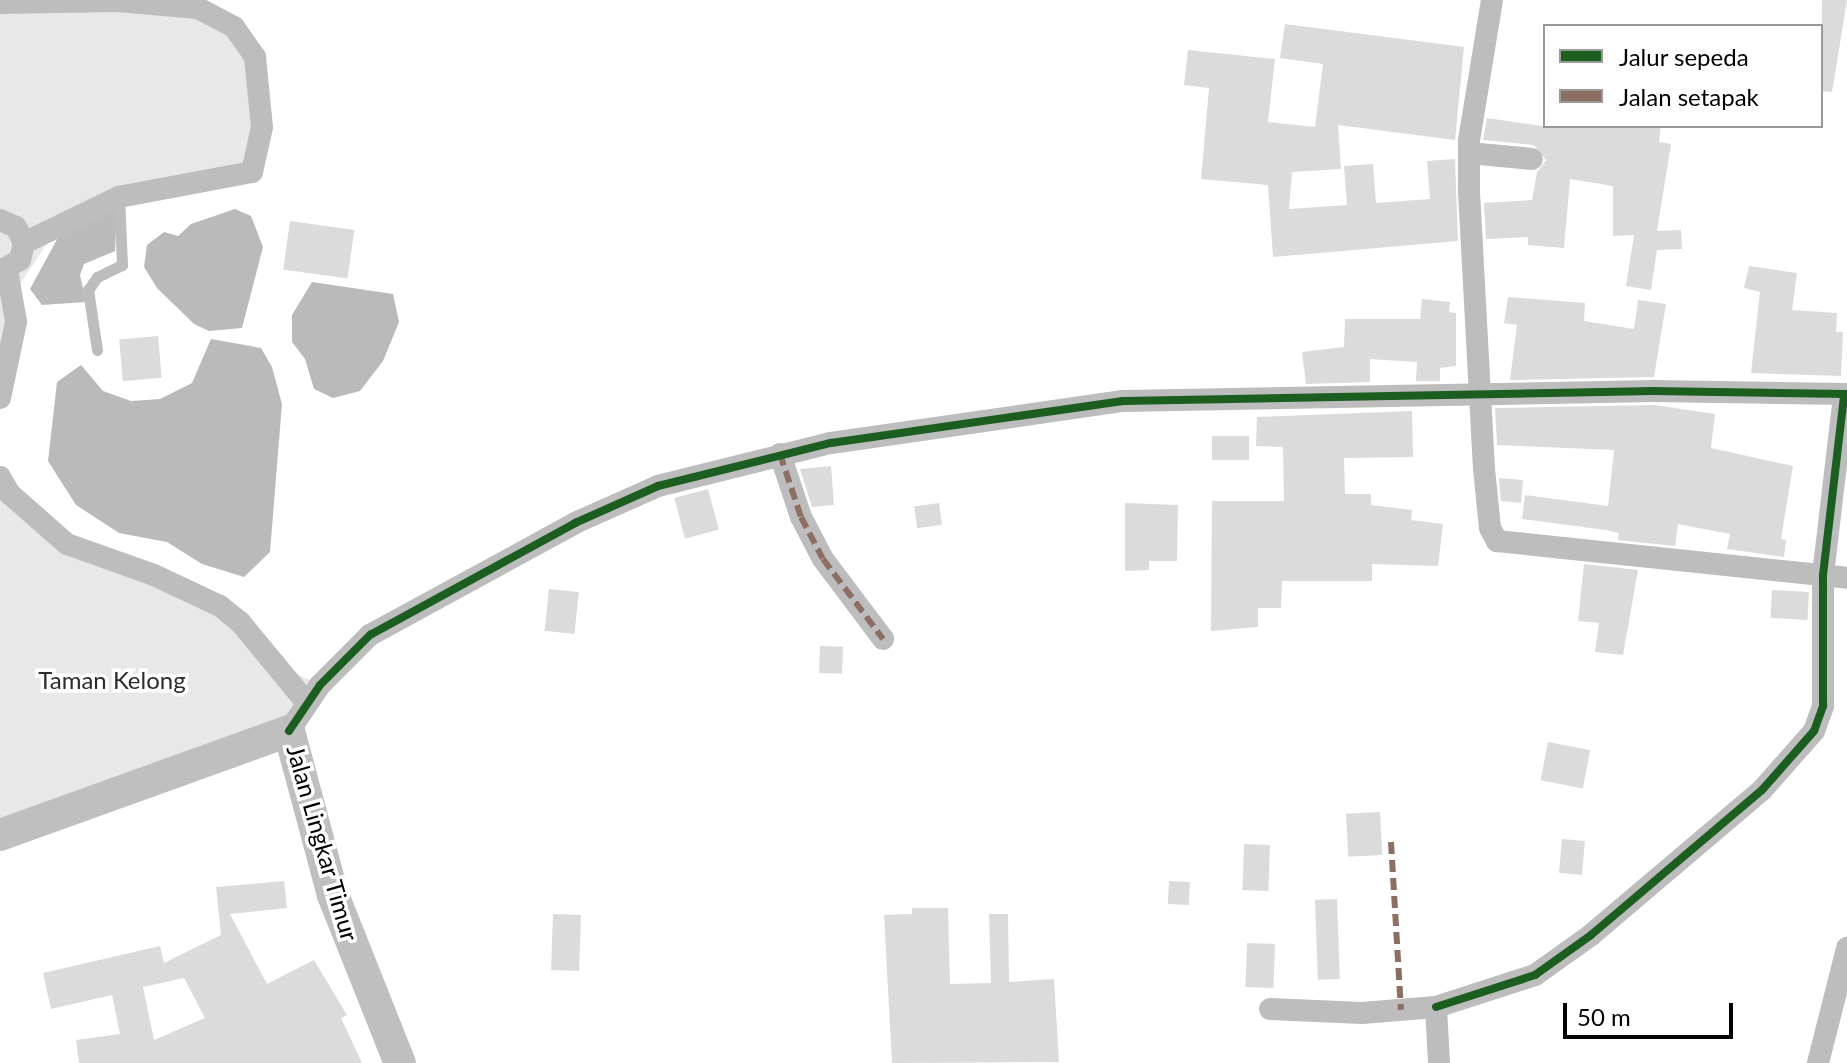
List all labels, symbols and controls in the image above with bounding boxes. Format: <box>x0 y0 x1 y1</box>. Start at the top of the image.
legend <box>1543 24 1823 128</box>
text: Jalur sepeda <box>1619 42 1749 71</box>
text: Jalan setapak <box>1619 82 1759 111</box>
park label: Taman Kelong <box>38 666 186 694</box>
street label: Jalan Lingkar Timur <box>281 741 365 945</box>
scale bar <box>1567 987 1737 1037</box>
text: 50 m <box>1577 1002 1631 1031</box>

